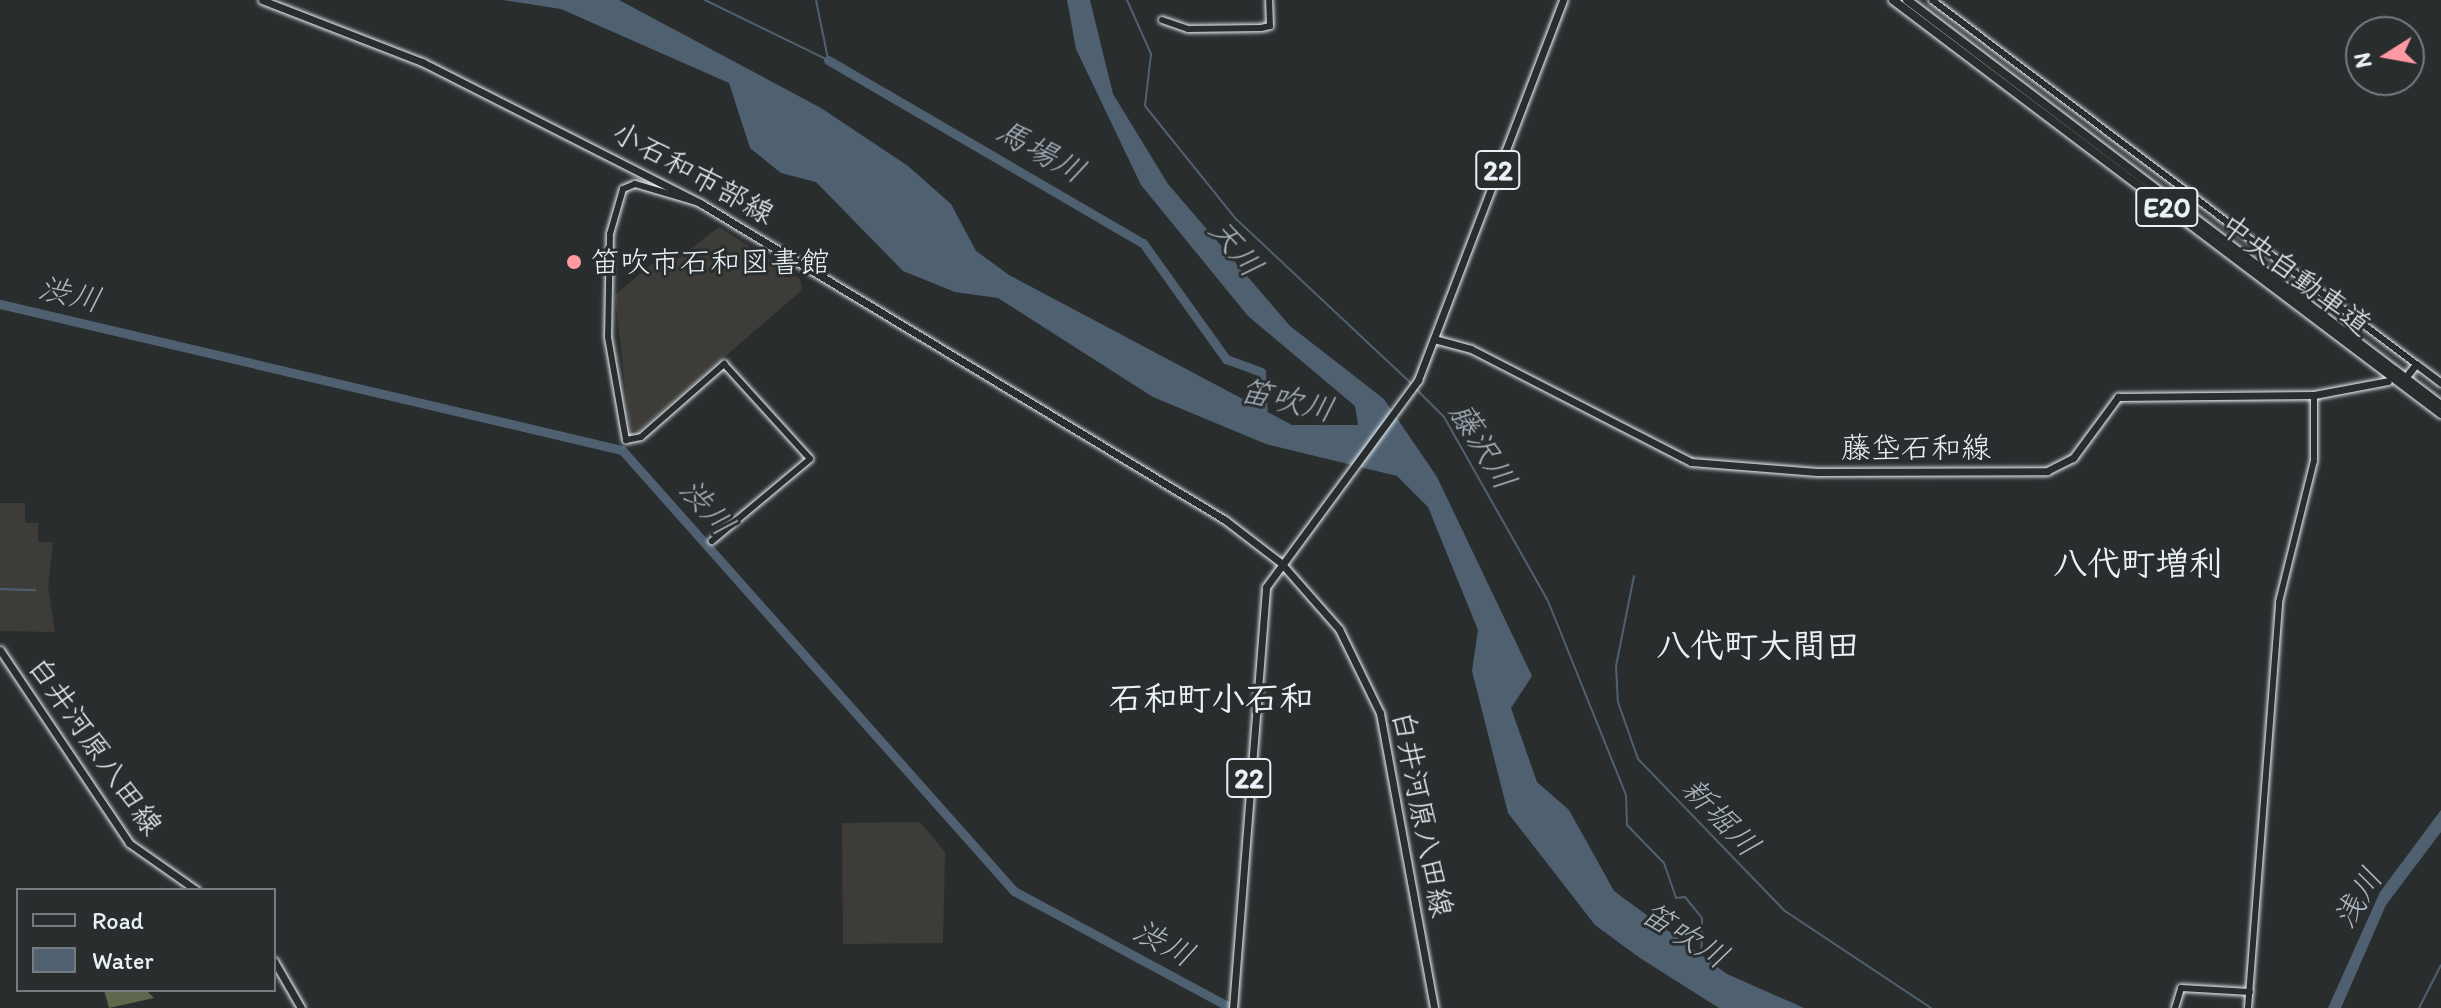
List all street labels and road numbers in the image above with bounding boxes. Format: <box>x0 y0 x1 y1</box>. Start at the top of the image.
street label: 小石和市部線 <box>606 114 780 232</box>
road number: 22 <box>1474 146 1522 194</box>
road number: E20 <box>2135 183 2199 231</box>
street label: 中央自動車道 <box>2213 206 2379 344</box>
street label: 藤垈石和線 <box>1841 430 1991 466</box>
street label: 白井河原八田線 <box>20 650 170 842</box>
street label: 白井河原八田線 <box>1384 707 1460 921</box>
road number: 22 <box>1225 754 1273 802</box>

